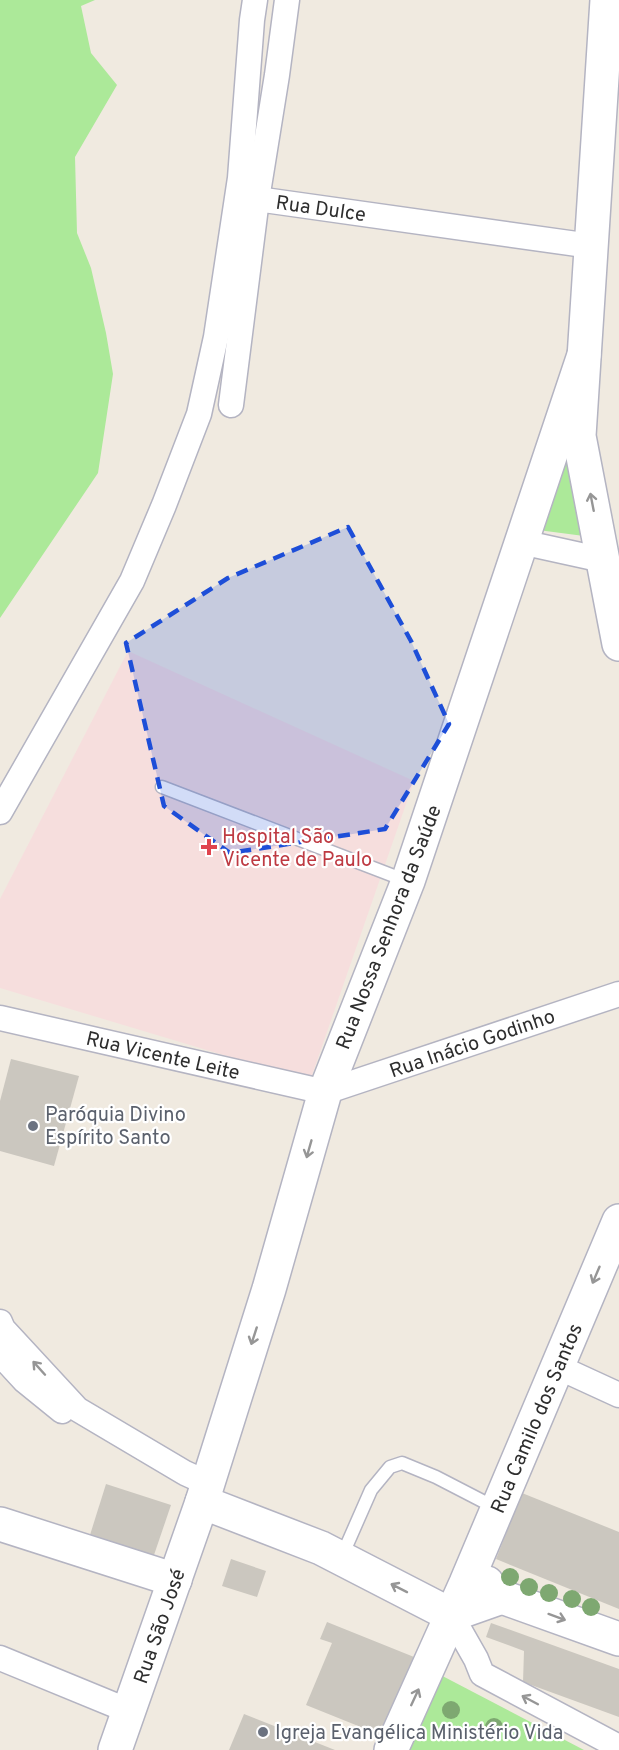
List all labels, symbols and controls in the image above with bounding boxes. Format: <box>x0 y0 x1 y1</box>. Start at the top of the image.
street label: Rua Dulce <box>274 191 367 229</box>
one-way arrow <box>586 493 597 513</box>
street label: Rua Nossa Senhora da Saúde <box>331 802 449 1054</box>
place label: Hospital São Vicente de Paulo <box>222 825 372 874</box>
marker: Hospital São Vicente de Paulo <box>200 838 218 856</box>
street label: Rua Inácio Godinho <box>386 1004 559 1085</box>
street label: Rua Vicente Leite <box>83 1027 242 1087</box>
place label: Paróquia Divino Espírito Santo <box>45 1103 186 1152</box>
marker: Paróquia Divino Espírito Santo <box>26 1119 40 1133</box>
one-way arrow <box>303 1139 314 1158</box>
one-way arrow <box>590 1265 601 1284</box>
street label: Rua Camilo dos Santos <box>486 1320 590 1518</box>
one-way arrow <box>248 1326 259 1345</box>
one-way arrow <box>32 1361 46 1376</box>
street label: Rua São José <box>129 1566 193 1688</box>
one-way arrow <box>390 1582 408 1593</box>
one-way arrow <box>547 1612 566 1623</box>
one-way arrow <box>410 1688 421 1706</box>
one-way arrow <box>522 1693 540 1705</box>
place label: Igreja Evangélica Ministério Vida <box>275 1721 563 1747</box>
marker: Igreja Evangélica Ministério Vida <box>256 1725 270 1739</box>

